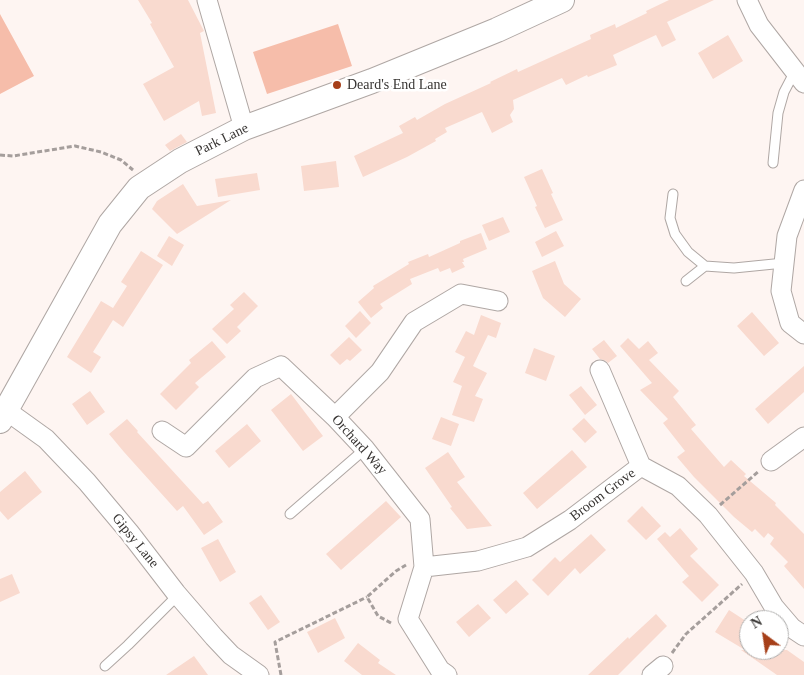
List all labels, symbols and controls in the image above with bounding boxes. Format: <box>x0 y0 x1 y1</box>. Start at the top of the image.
place label: Deard's End Lane <box>347 77 447 93</box>
marker: Deard's End Lane <box>331 79 343 91</box>
street label: Park Lane <box>193 120 251 160</box>
street label: Orchard Way <box>328 412 390 478</box>
street label: Broom Grove <box>567 465 639 525</box>
street label: Gipsy Lane <box>108 510 162 572</box>
north arrow <box>739 610 789 660</box>
text: N <box>748 614 765 632</box>

